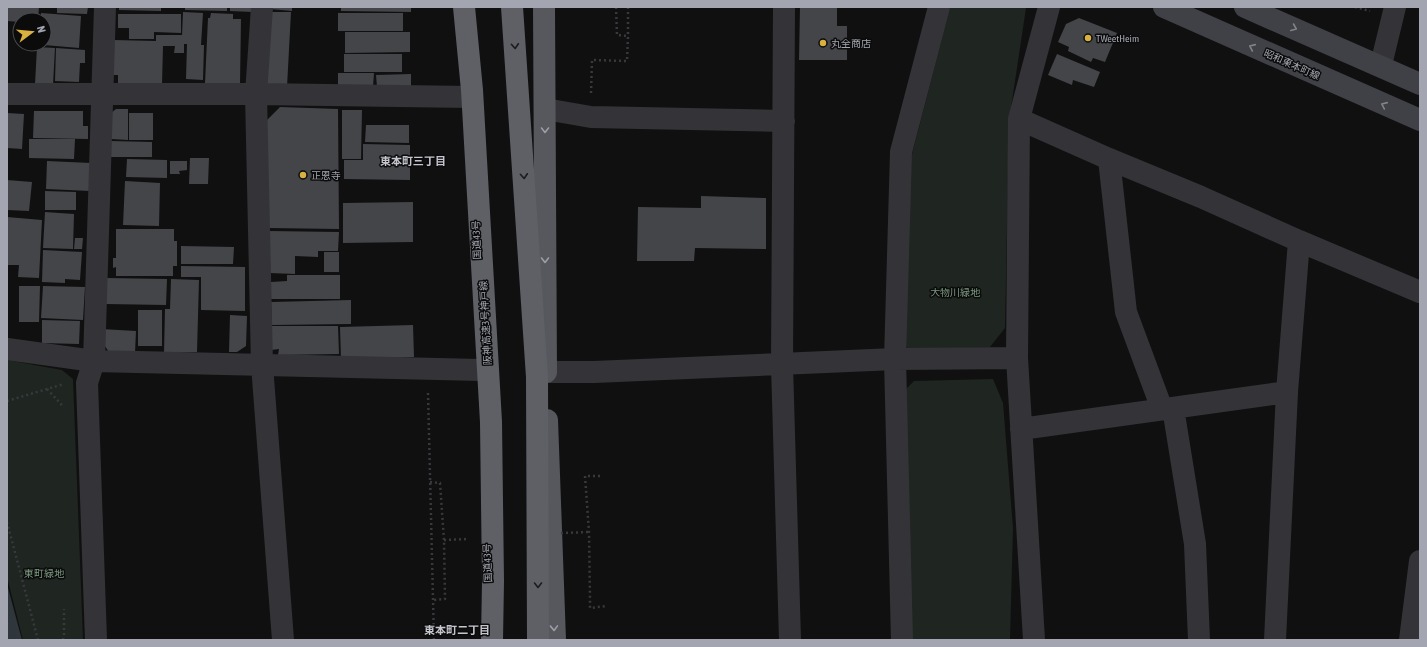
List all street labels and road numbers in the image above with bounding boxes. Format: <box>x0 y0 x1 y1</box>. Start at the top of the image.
street label: 昭和東本町線 <box>1262 47 1321 82</box>
street label: 国道43号 <box>470 220 483 260</box>
street label: 阪神高速3号神戸線 <box>478 280 493 366</box>
street label: 国道43号 <box>481 543 494 583</box>

